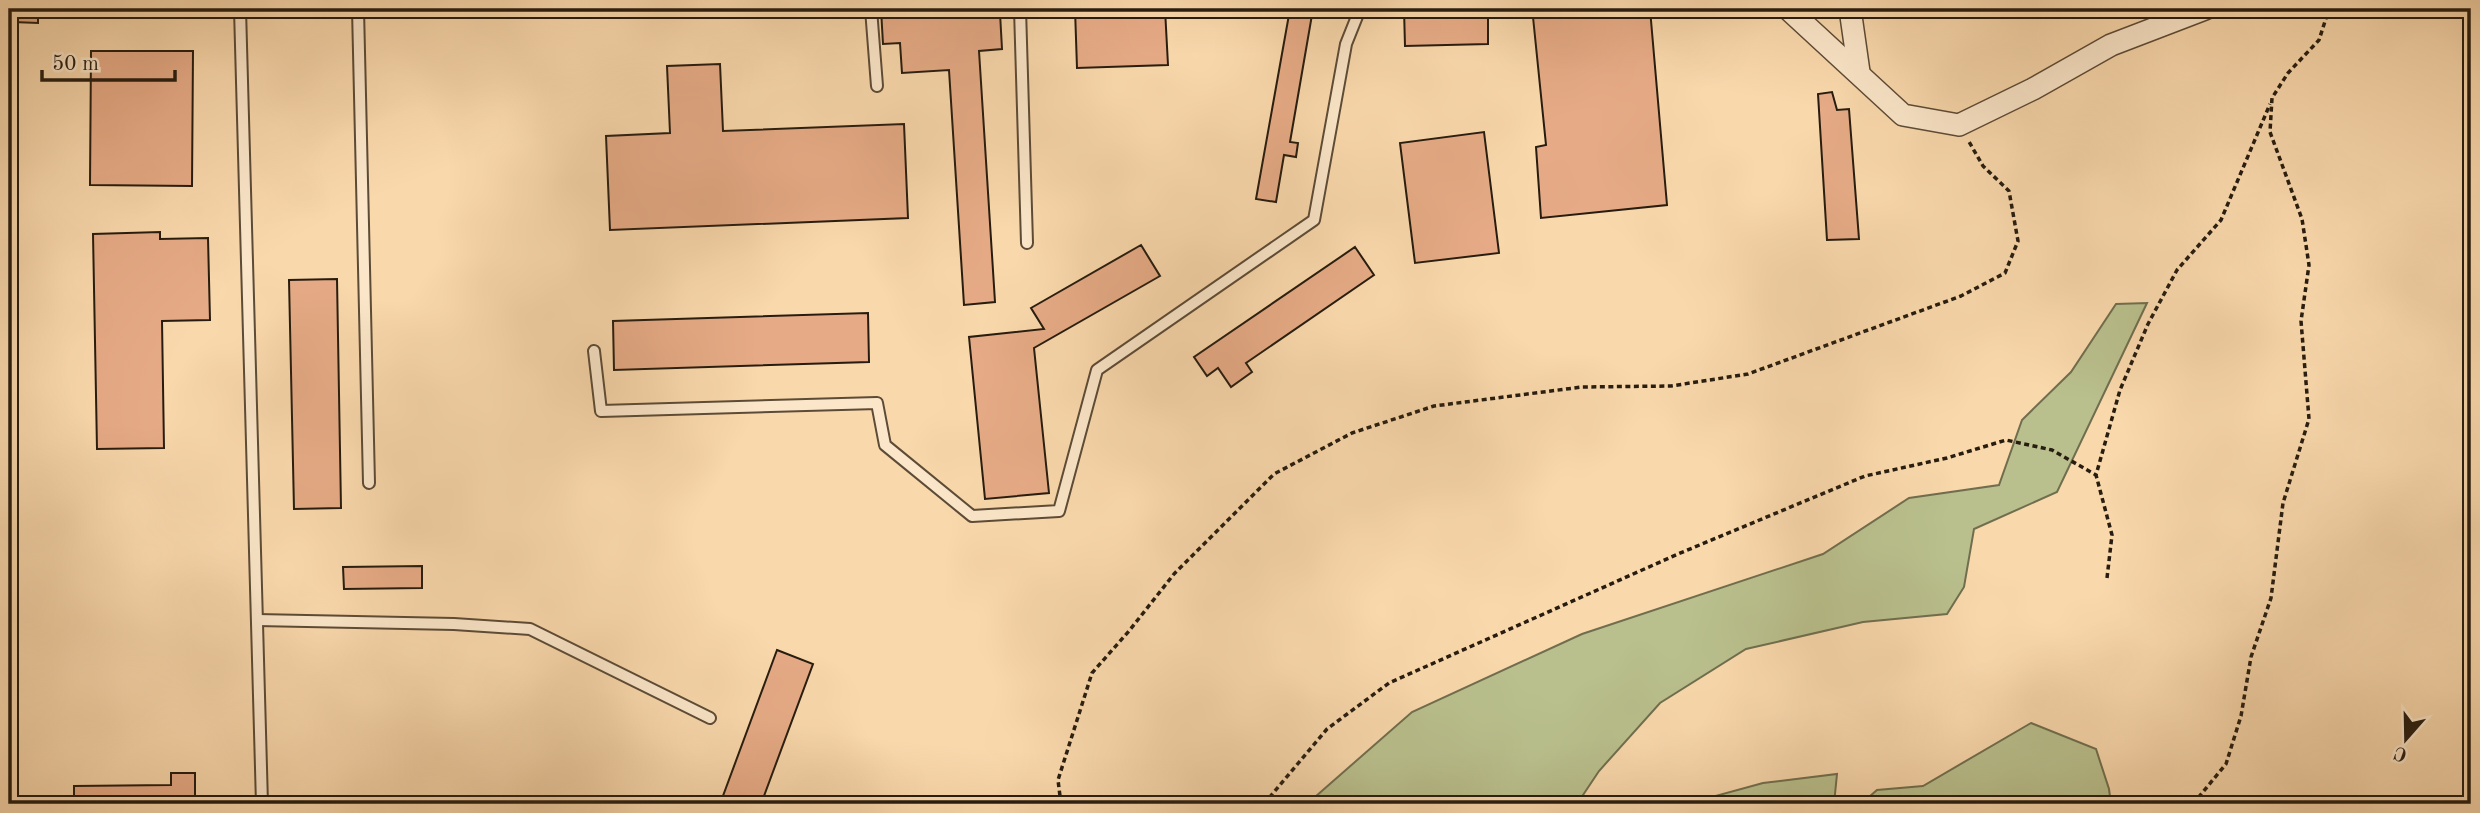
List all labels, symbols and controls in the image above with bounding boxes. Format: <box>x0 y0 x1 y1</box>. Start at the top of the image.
scale bar <box>42 38 175 82</box>
text: 50 m <box>52 54 99 75</box>
north arrow <box>2372 704 2442 774</box>
text: С <box>2392 742 2410 764</box>

